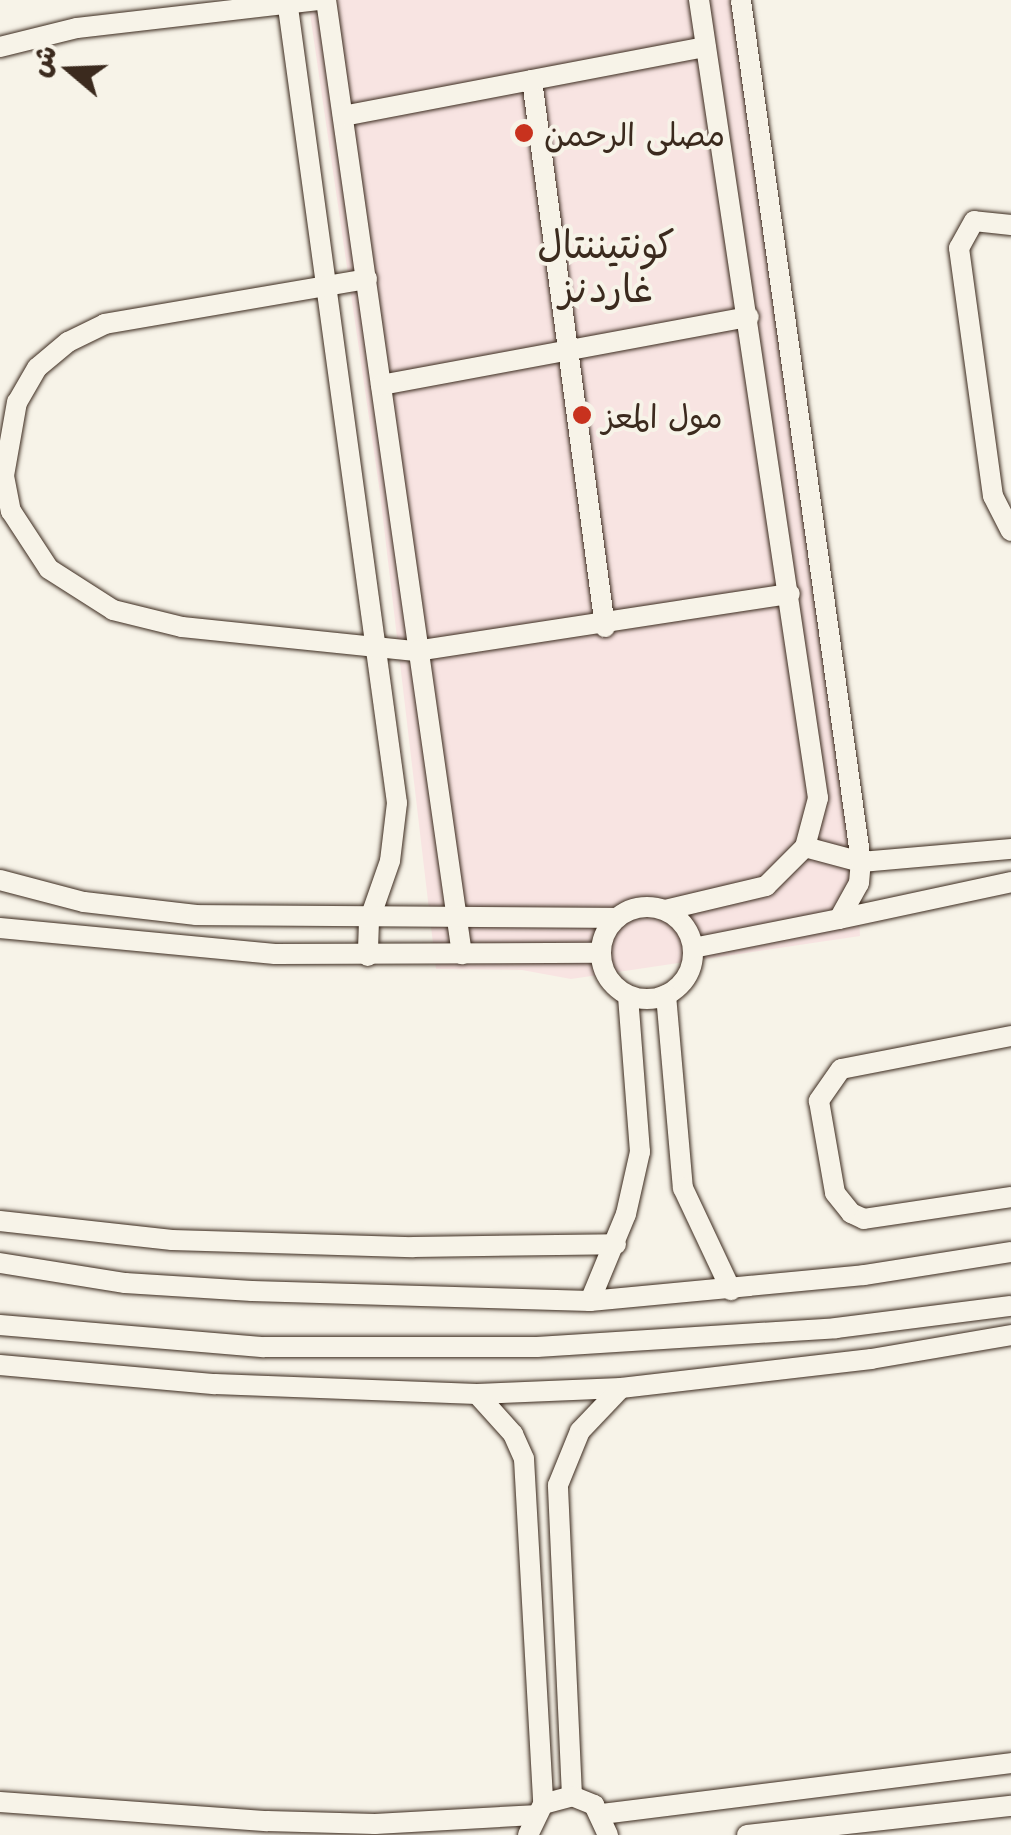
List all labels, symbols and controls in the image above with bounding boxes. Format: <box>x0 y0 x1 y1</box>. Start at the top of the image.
north arrow <box>20 20 120 120</box>
text: ش <box>16 39 67 82</box>
place label: مصلى الرحمن <box>544 114 725 152</box>
marker: مصلى الرحمن <box>513 122 535 144</box>
district label: كونتيننتال غاردنز <box>537 220 675 310</box>
place label: مول المعز <box>602 396 723 434</box>
marker: مول المعز <box>571 404 593 426</box>

